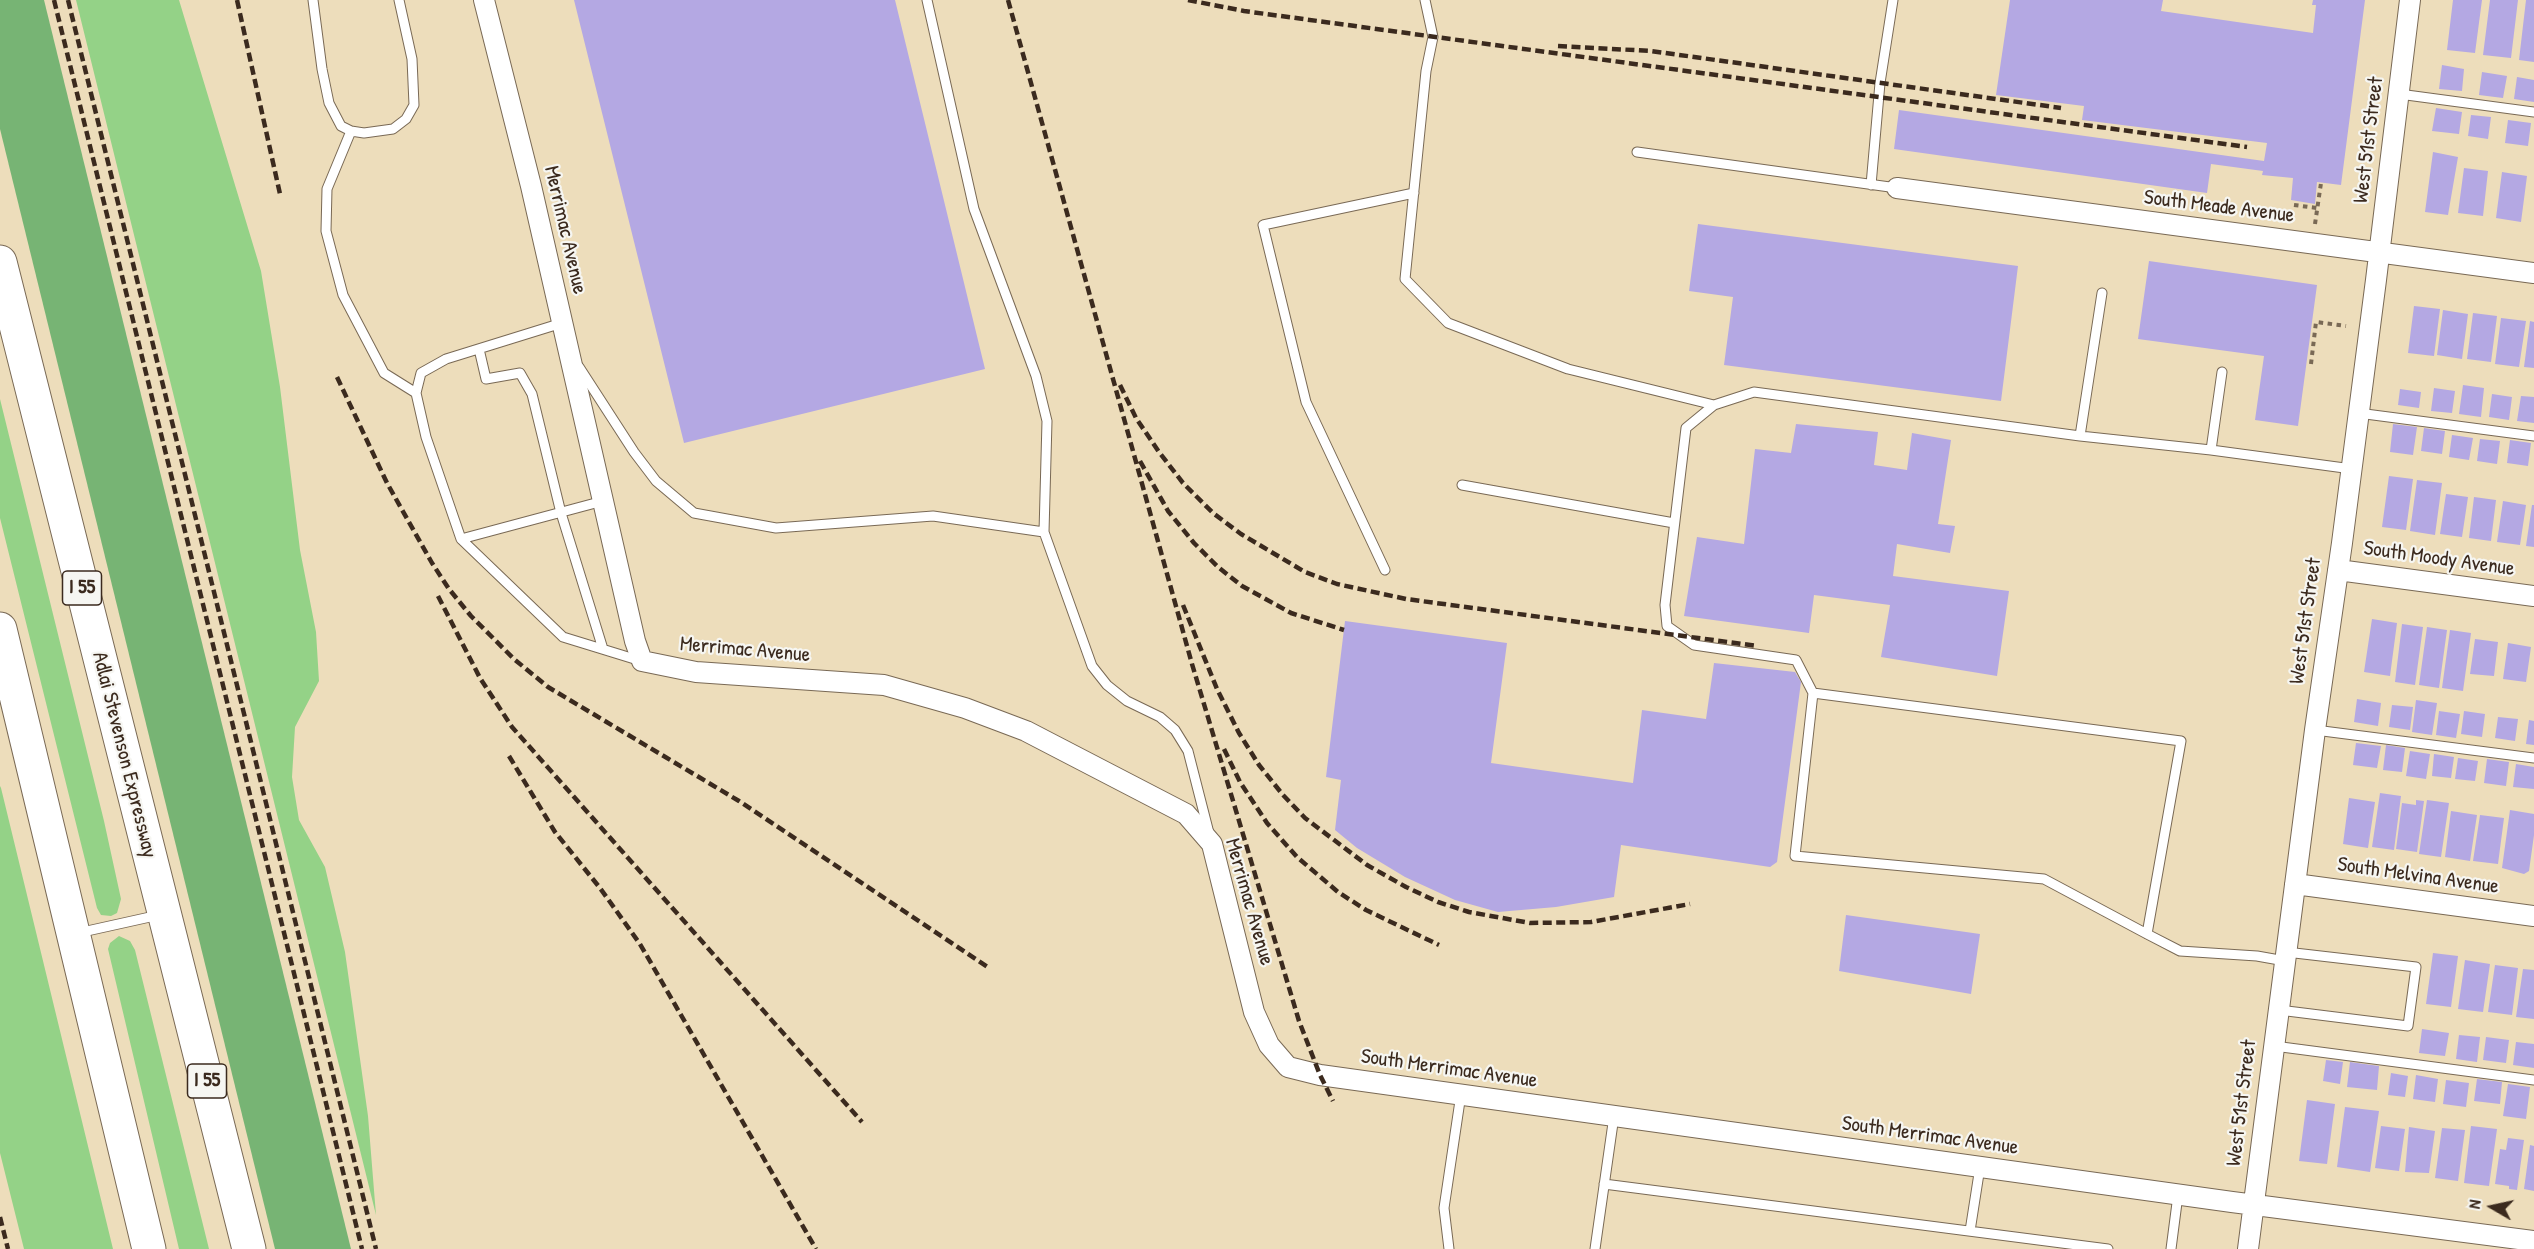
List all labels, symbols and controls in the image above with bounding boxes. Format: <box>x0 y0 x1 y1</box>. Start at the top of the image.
street label: West 51st Street <box>2349 75 2389 205</box>
street label: Merrimac Avenue <box>538 164 592 296</box>
street label: South Meade Avenue <box>2142 185 2296 229</box>
street label: South Moody Avenue <box>2362 536 2516 582</box>
street label: West 51st Street <box>2285 556 2327 686</box>
road number: I 55 <box>62 571 101 605</box>
street label: Merrimac Avenue <box>679 632 811 668</box>
street label: Adlai Stevenson Expressway <box>86 649 162 861</box>
street label: Merrimac Avenue <box>1219 836 1279 968</box>
street label: South Melvina Avenue <box>2336 852 2500 900</box>
street label: West 51st Street <box>2222 1038 2262 1168</box>
street label: South Merrimac Avenue <box>1359 1044 1539 1094</box>
road number: I 55 <box>188 1064 226 1098</box>
street label: South Merrimac Avenue <box>1840 1111 2020 1161</box>
north arrow <box>2462 1177 2522 1237</box>
text: N <box>2463 1198 2486 1210</box>

